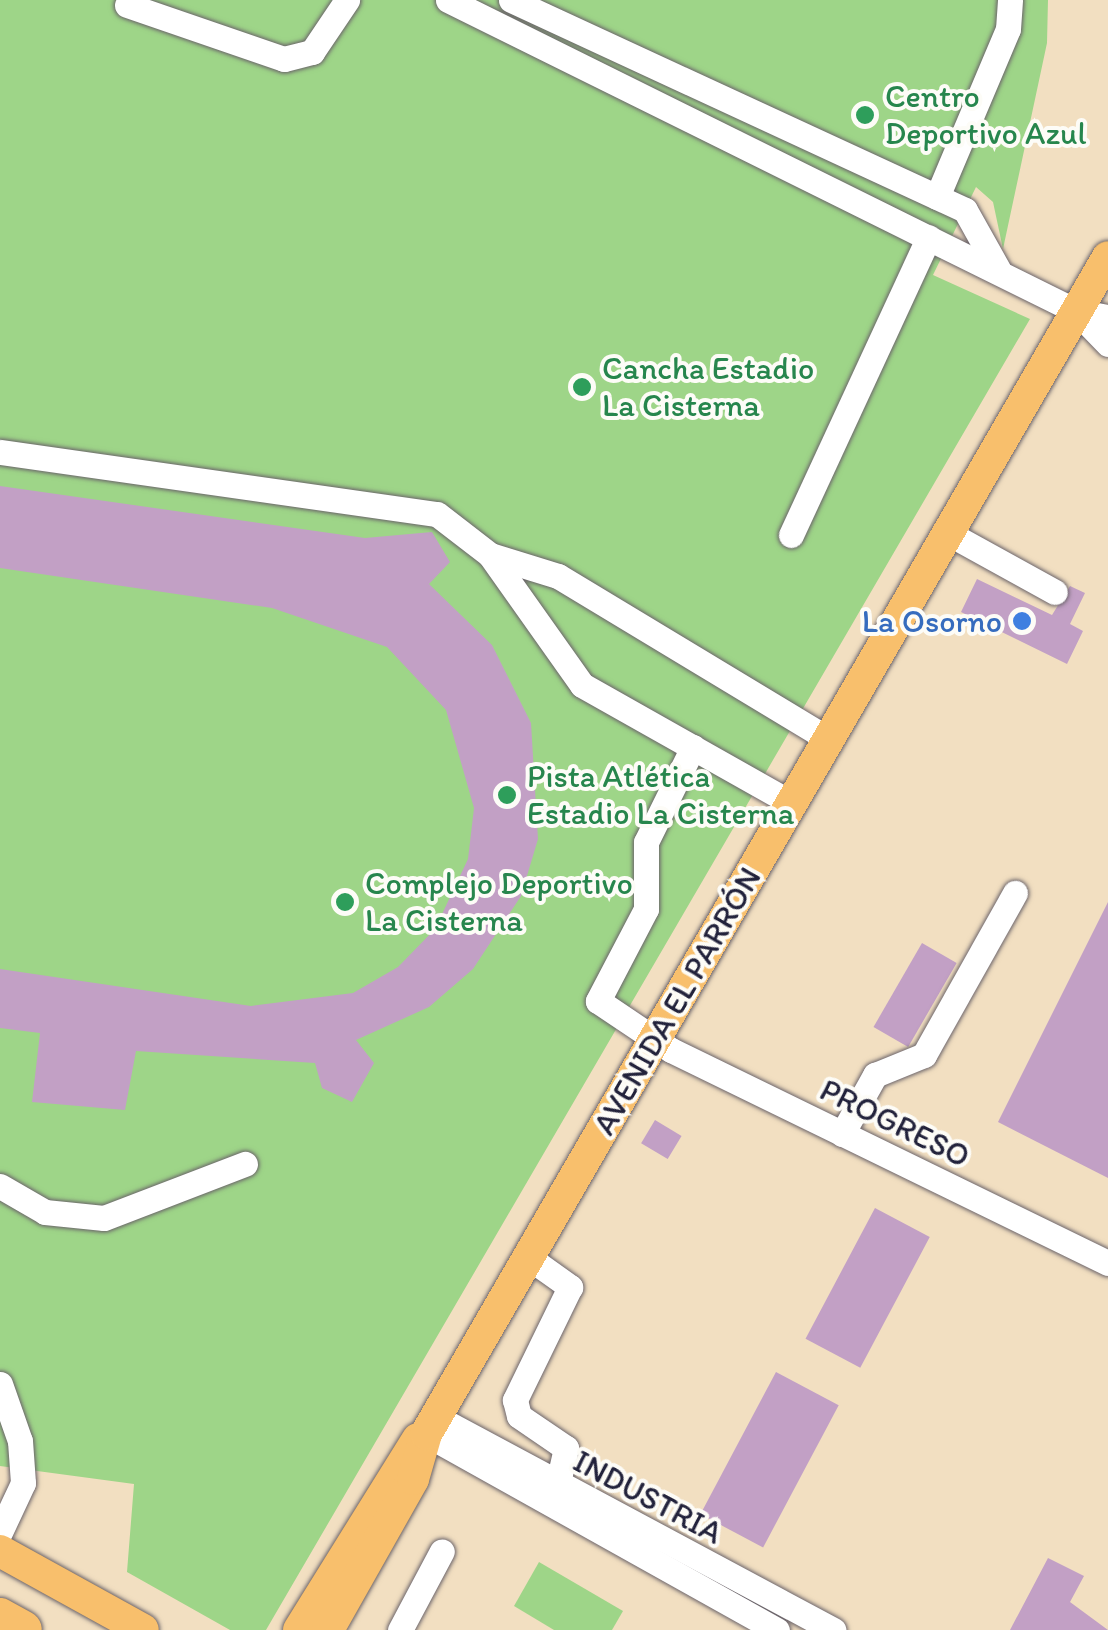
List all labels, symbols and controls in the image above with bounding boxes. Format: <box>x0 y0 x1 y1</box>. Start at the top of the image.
place label: Centro Deportivo Azul <box>885 78 1087 153</box>
marker: Centro Deportivo Azul <box>854 104 876 126</box>
place label: Cancha Estadio La Cisterna <box>602 350 814 425</box>
marker: Cancha Estadio La Cisterna <box>571 376 593 398</box>
place label: La Osorno <box>862 602 1002 640</box>
marker: La Osorno <box>1011 610 1033 632</box>
place label: Pista Atlética Estadio La Cisterna <box>527 758 794 833</box>
marker: Pista Atlética Estadio La Cisterna <box>496 784 518 806</box>
street label: AVENIDA EL PARRÓN <box>585 861 769 1141</box>
place label: Complejo Deportivo La Cisterna <box>365 865 633 940</box>
marker: Complejo Deportivo La Cisterna <box>334 891 356 913</box>
street label: PROGRESO <box>814 1070 976 1176</box>
street label: INDUSTRIA <box>567 1442 729 1552</box>

